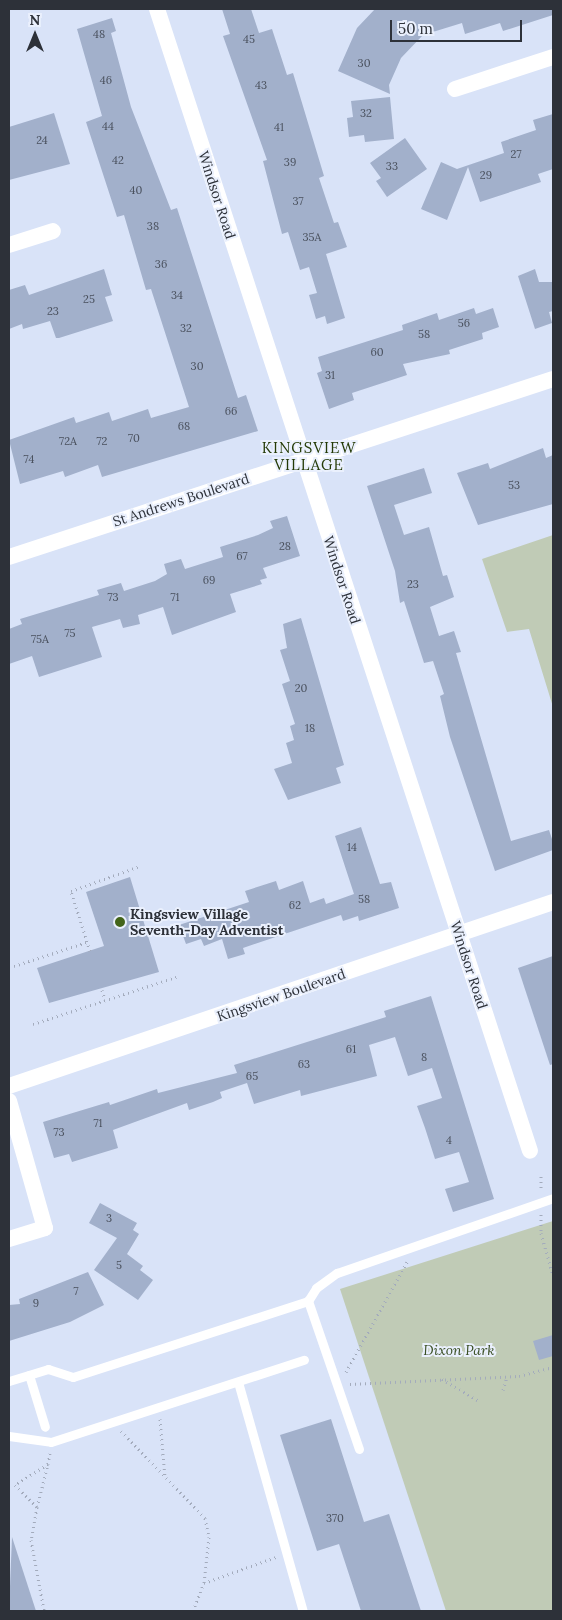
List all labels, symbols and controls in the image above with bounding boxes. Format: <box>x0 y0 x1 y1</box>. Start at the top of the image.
north arrow <box>10 10 60 60</box>
scale bar <box>392 10 524 42</box>
text: N <box>30 11 40 29</box>
text: 50 m <box>398 19 433 38</box>
house number: 48 <box>93 27 105 41</box>
house number: 45 <box>243 32 255 46</box>
house number: 30 <box>358 56 370 70</box>
house number: 46 <box>100 73 112 87</box>
house number: 43 <box>255 78 267 92</box>
house number: 32 <box>360 106 372 120</box>
house number: 44 <box>102 119 114 133</box>
house number: 41 <box>274 120 284 134</box>
house number: 24 <box>36 133 48 147</box>
house number: 27 <box>511 147 521 161</box>
street label: Windsor Road <box>195 149 239 241</box>
house number: 42 <box>112 153 124 167</box>
house number: 39 <box>284 155 296 169</box>
house number: 33 <box>386 159 398 173</box>
house number: 29 <box>480 168 492 182</box>
house number: 40 <box>130 183 142 197</box>
house number: 37 <box>293 194 303 208</box>
house number: 38 <box>147 219 159 233</box>
house number: 35A <box>302 230 322 244</box>
house number: 36 <box>155 257 167 271</box>
house number: 34 <box>171 288 183 302</box>
house number: 25 <box>83 292 95 306</box>
house number: 23 <box>47 304 59 318</box>
house number: 56 <box>458 316 470 330</box>
house number: 32 <box>180 321 192 335</box>
house number: 58 <box>418 327 430 341</box>
house number: 60 <box>370 345 384 359</box>
house number: 30 <box>191 359 203 373</box>
house number: 31 <box>325 368 335 382</box>
house number: 66 <box>225 404 237 418</box>
house number: 68 <box>178 419 190 433</box>
house number: 70 <box>128 431 140 445</box>
house number: 72A <box>59 434 77 448</box>
house number: 72 <box>97 434 107 448</box>
district label: KINGSVIEW VILLAGE <box>261 438 357 473</box>
house number: 74 <box>24 452 34 466</box>
street label: St Andrews Boulevard <box>111 470 251 530</box>
house number: 53 <box>508 478 520 492</box>
street label: Windsor Road <box>320 534 364 626</box>
house number: 28 <box>279 539 291 553</box>
house number: 67 <box>236 549 248 563</box>
house number: 69 <box>203 573 215 587</box>
house number: 23 <box>407 577 419 591</box>
house number: 73 <box>107 590 119 604</box>
house number: 71 <box>170 590 180 604</box>
house number: 75 <box>64 626 76 640</box>
house number: 75A <box>31 632 49 646</box>
house number: 20 <box>295 681 307 695</box>
house number: 18 <box>305 721 315 735</box>
house number: 14 <box>347 840 357 854</box>
house number: 58 <box>358 892 370 906</box>
house number: 62 <box>289 898 301 912</box>
place label: Kingsview Village Seventh-Day Adventist <box>130 906 283 939</box>
marker: Kingsview Village Seventh-Day Adventist <box>114 916 126 928</box>
street label: Windsor Road <box>447 919 491 1011</box>
street label: Kingsview Boulevard <box>215 965 347 1025</box>
house number: 61 <box>346 1042 356 1056</box>
house number: 8 <box>421 1050 427 1064</box>
house number: 63 <box>298 1057 310 1071</box>
house number: 65 <box>246 1069 258 1083</box>
house number: 71 <box>93 1116 103 1130</box>
house number: 73 <box>53 1125 65 1139</box>
house number: 4 <box>446 1133 452 1147</box>
house number: 3 <box>106 1211 112 1225</box>
house number: 5 <box>116 1258 122 1272</box>
house number: 7 <box>73 1284 79 1298</box>
house number: 9 <box>33 1296 39 1310</box>
park label: Dixon Park <box>423 1342 495 1358</box>
house number: 370 <box>326 1511 344 1525</box>

